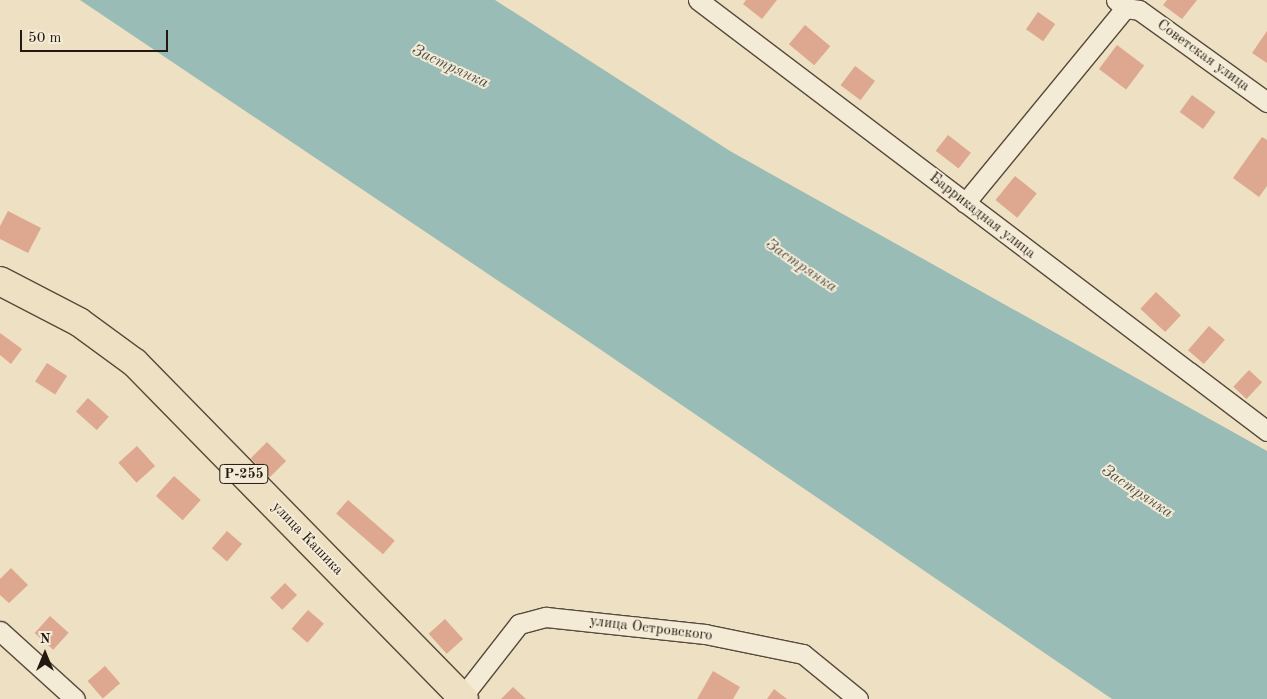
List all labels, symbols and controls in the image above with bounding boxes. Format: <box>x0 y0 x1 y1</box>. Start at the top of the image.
street label: Советская улица <box>1153 16 1253 96</box>
scale bar <box>22 20 170 52</box>
text: 50 m <box>28 31 62 46</box>
water label: Застрянка <box>409 41 491 93</box>
street label: Баррикадная улица <box>925 169 1039 263</box>
water label: Застрянка <box>762 235 840 297</box>
water label: Застрянка <box>1098 461 1176 523</box>
road number: Р-255 <box>219 462 269 486</box>
street label: улица Кашика <box>267 498 347 580</box>
street label: улица Островского <box>588 613 714 645</box>
north arrow <box>20 629 70 679</box>
text: N <box>40 632 50 646</box>

